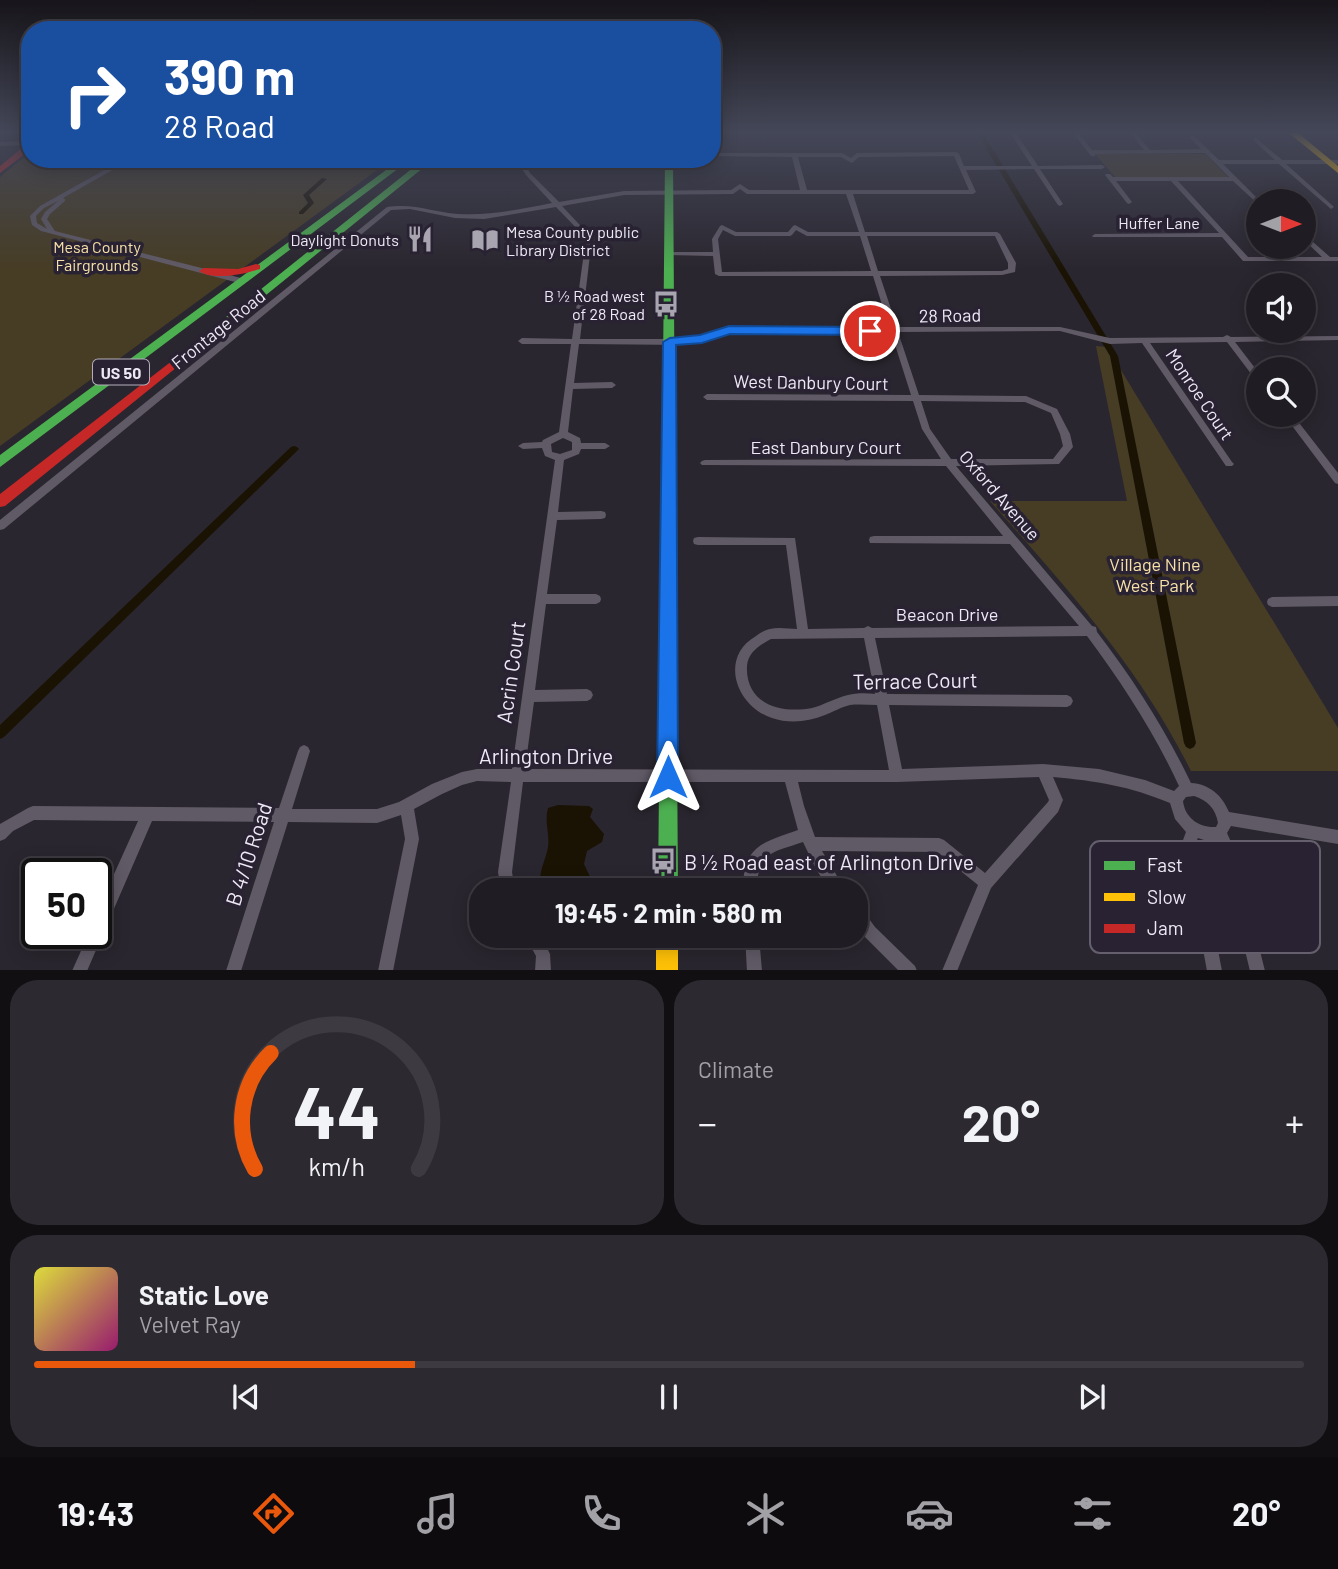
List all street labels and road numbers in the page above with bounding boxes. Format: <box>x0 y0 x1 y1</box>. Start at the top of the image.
street label: Huffer Lane <box>1118 213 1200 232</box>
street label: Frontage Road <box>167 284 269 374</box>
street label: 28 Road <box>919 303 981 327</box>
street label: Monroe Court <box>1161 344 1239 444</box>
road number: US 50 <box>93 360 149 384</box>
street label: West Danbury Court <box>733 370 889 394</box>
street label: East Danbury Court <box>751 436 901 458</box>
street label: Oxford Avenue <box>955 445 1045 545</box>
street label: Beacon Drive <box>896 603 998 625</box>
street label: Acrin Court <box>490 619 530 725</box>
street label: Terrace Court <box>852 666 978 694</box>
street label: Arlington Drive <box>479 743 613 768</box>
street label: B 4/10 Road <box>220 799 276 909</box>

